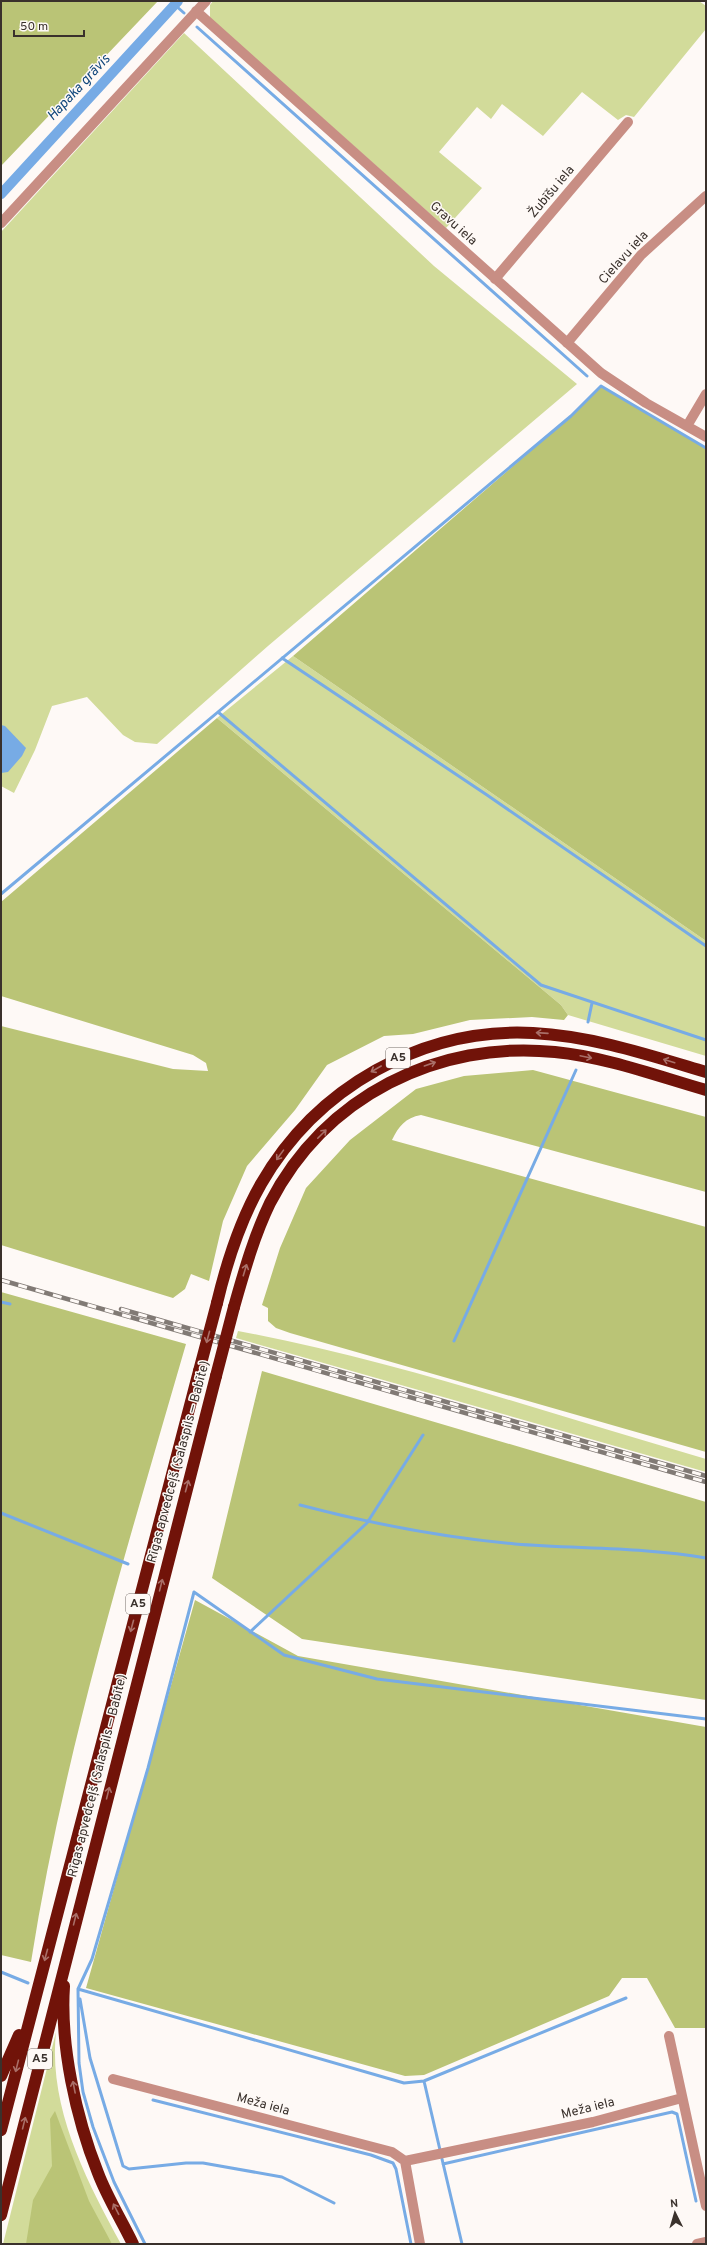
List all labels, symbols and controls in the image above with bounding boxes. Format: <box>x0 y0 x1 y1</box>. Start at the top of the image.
scale bar <box>14 12 84 38</box>
text: 50 m <box>20 19 48 35</box>
water label: Hapaka grāvis <box>44 51 115 125</box>
street label: Žubīšu iela <box>524 161 578 221</box>
street label: Gravu iela <box>426 199 480 249</box>
street label: Cielavu iela <box>596 228 652 288</box>
one-way arrow <box>536 1030 549 1037</box>
road number: A5 <box>386 1048 410 1068</box>
one-way arrow <box>579 1053 592 1061</box>
one-way arrow <box>663 1056 675 1064</box>
one-way arrow <box>423 1060 436 1067</box>
one-way arrow <box>370 1066 382 1074</box>
one-way arrow <box>317 1129 327 1139</box>
one-way arrow <box>276 1150 284 1161</box>
one-way arrow <box>242 1263 249 1276</box>
one-way arrow <box>204 1330 211 1343</box>
street label: Rīgas apvedceļš (Salaspils — Babīte) <box>144 1359 214 1565</box>
one-way arrow <box>184 1479 191 1492</box>
one-way arrow <box>158 1578 166 1591</box>
road number: A5 <box>126 1594 150 1614</box>
one-way arrow <box>128 1619 135 1632</box>
street label: Rīgas apvedceļš (Salaspils — Babīte) <box>65 1673 131 1879</box>
one-way arrow <box>104 1787 112 1800</box>
one-way arrow <box>72 1913 80 1926</box>
one-way arrow <box>42 1948 49 1961</box>
road number: A5 <box>28 2049 52 2069</box>
one-way arrow <box>13 2059 20 2072</box>
one-way arrow <box>69 2081 77 2094</box>
street label: Meža iela <box>235 2090 291 2120</box>
street label: Meža iela <box>560 2095 616 2123</box>
one-way arrow <box>20 2117 28 2130</box>
north arrow <box>655 2193 695 2233</box>
text: N <box>670 2197 679 2211</box>
one-way arrow <box>112 2203 119 2215</box>

